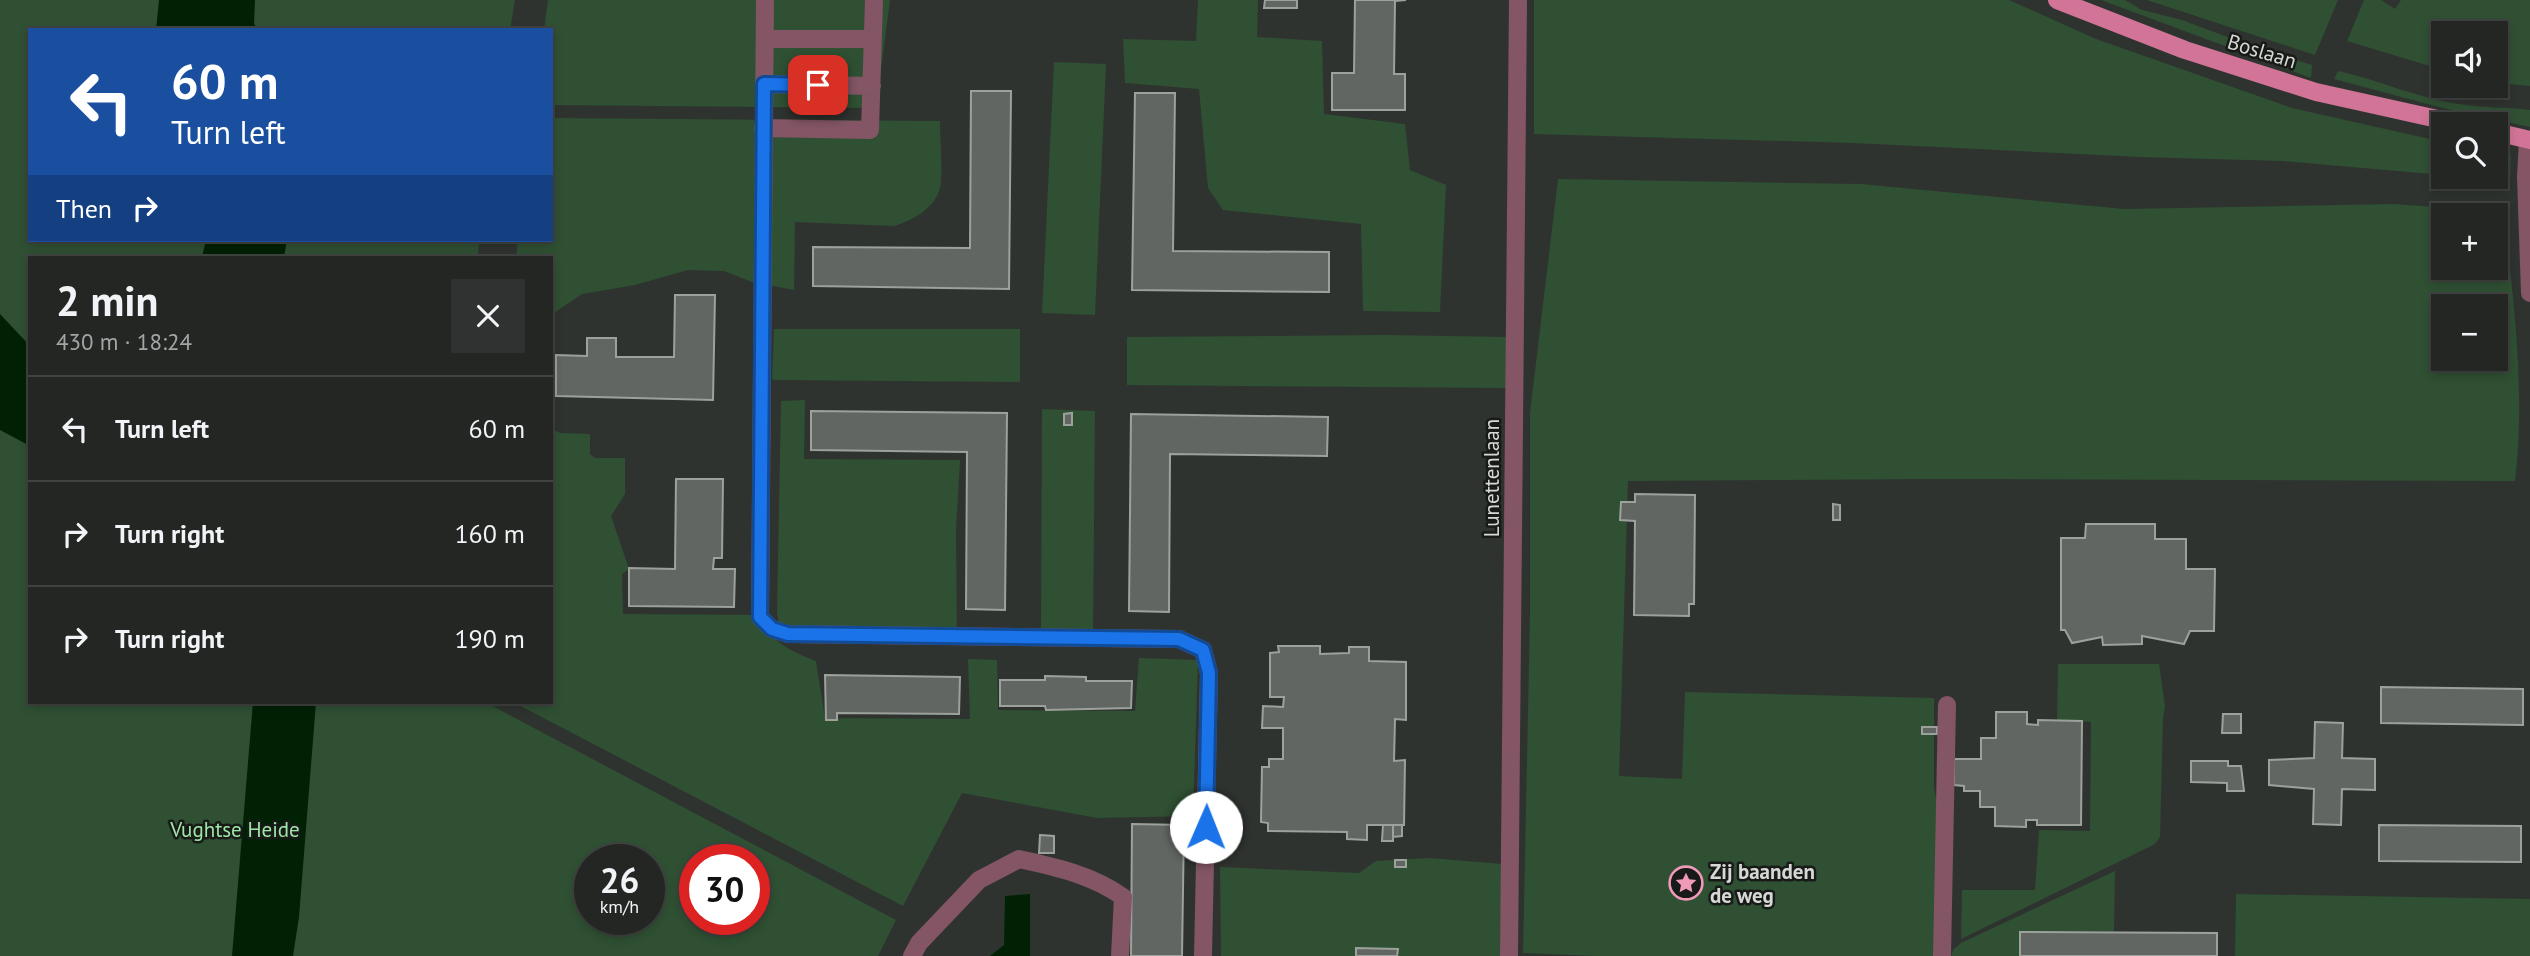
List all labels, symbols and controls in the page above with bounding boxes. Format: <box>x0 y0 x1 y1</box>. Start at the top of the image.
map controls <box>2431 21 2508 371</box>
button: sound <box>2431 21 2508 98</box>
street label: Boslaan <box>2224 28 2300 74</box>
text: 60 m <box>171 49 278 113</box>
pin <box>788 55 848 115</box>
icon: left <box>56 56 147 147</box>
icon: arrive <box>799 66 837 104</box>
text: Turn left <box>171 111 286 153</box>
button: search <box>2431 112 2508 189</box>
icon: right <box>126 189 164 227</box>
text: Then <box>56 192 112 225</box>
button: + <box>2431 203 2508 280</box>
text: 2 min <box>56 273 158 328</box>
button: close <box>451 279 525 353</box>
button: − <box>2431 294 2508 371</box>
text: 430 m · 18:24 <box>56 327 192 356</box>
icon: left <box>56 410 94 448</box>
text: Turn left <box>115 412 209 445</box>
text: 60 m <box>469 412 525 445</box>
street label: Lunettenlaan <box>1478 419 1505 537</box>
icon: right <box>56 515 94 553</box>
text: Turn right <box>115 517 224 550</box>
text: 160 m <box>454 517 525 550</box>
icon: right <box>56 620 94 658</box>
text: Turn right <box>115 622 224 655</box>
text: 190 m <box>454 622 525 655</box>
position arrow <box>1169 790 1243 864</box>
park label: Vughtse Heide <box>169 816 300 843</box>
speed limit sign: 30 <box>679 844 770 935</box>
text: 26 <box>600 857 639 903</box>
place label: Zij baanden de weg <box>1710 858 1815 909</box>
place icon: Zij baanden de weg <box>1667 864 1705 902</box>
text: km/h <box>600 895 639 918</box>

